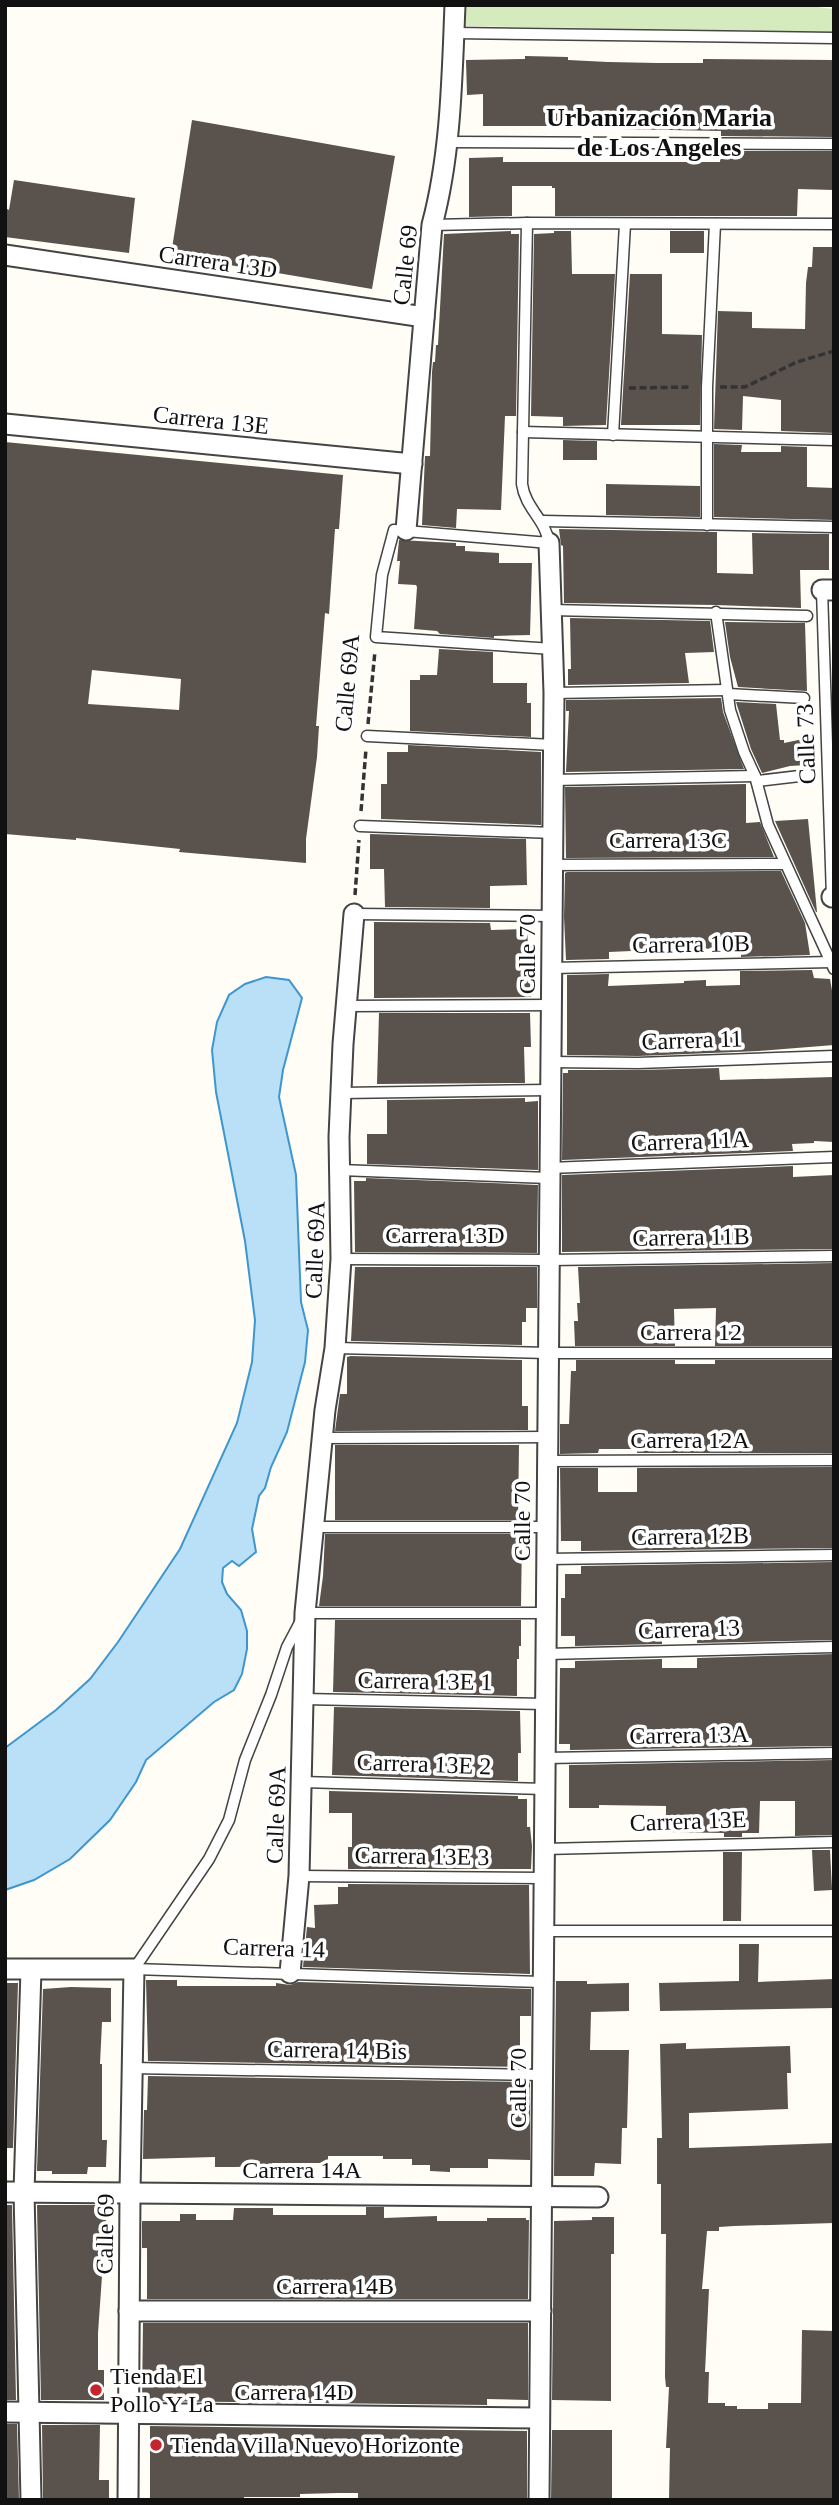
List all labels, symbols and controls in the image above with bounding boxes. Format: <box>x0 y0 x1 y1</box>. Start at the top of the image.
district label: Urbanización Maria de Los Angeles <box>546 103 772 162</box>
street label: Calle 69 <box>388 224 422 306</box>
street label: Carrera 13D <box>157 241 279 283</box>
street label: Carrera 13E <box>152 401 270 439</box>
street label: Calle 69A <box>330 632 364 733</box>
street label: Calle 73 <box>792 703 820 785</box>
street label: Carrera 13C <box>609 827 727 853</box>
street label: Calle 70 <box>514 914 540 994</box>
street label: Carrera 10B <box>632 930 750 958</box>
street label: Carrera 11 <box>641 1025 743 1055</box>
street label: Carrera 11A <box>630 1126 750 1156</box>
street label: Calle 69A <box>300 1200 330 1299</box>
street label: Carrera 13D <box>385 1222 505 1248</box>
street label: Carrera 11B <box>632 1223 750 1251</box>
street label: Carrera 12 <box>640 1319 742 1345</box>
street label: Carrera 12A <box>630 1427 750 1453</box>
street label: Calle 70 <box>509 1481 535 1561</box>
street label: Carrera 12B <box>631 1522 749 1550</box>
street label: Carrera 13 <box>638 1614 740 1644</box>
street label: Carrera 13E 1 <box>357 1667 493 1695</box>
street label: Carrera 13A <box>629 1721 750 1749</box>
street label: Carrera 13E 2 <box>356 1749 492 1779</box>
street label: Calle 69A <box>261 1765 291 1864</box>
street label: Carrera 13E <box>629 1806 747 1836</box>
street label: Carrera 13E 3 <box>354 1842 490 1870</box>
street label: Carrera 14 <box>223 1933 325 1963</box>
street label: Carrera 14 Bis <box>267 2036 407 2064</box>
street label: Calle 70 <box>505 2048 531 2128</box>
street label: Carrera 14A <box>242 2157 362 2183</box>
street label: Calle 69 <box>91 2193 119 2275</box>
street label: Carrera 14B <box>276 2273 394 2299</box>
place label: Tienda El Pollo Y La <box>110 2363 214 2417</box>
street label: Carrera 14D <box>234 2379 354 2405</box>
marker: Tienda El Pollo Y La <box>88 2382 104 2398</box>
place label: Tienda Villa Nuevo Horizonte <box>170 2432 460 2458</box>
marker: Tienda Villa Nuevo Horizonte <box>148 2437 164 2453</box>

